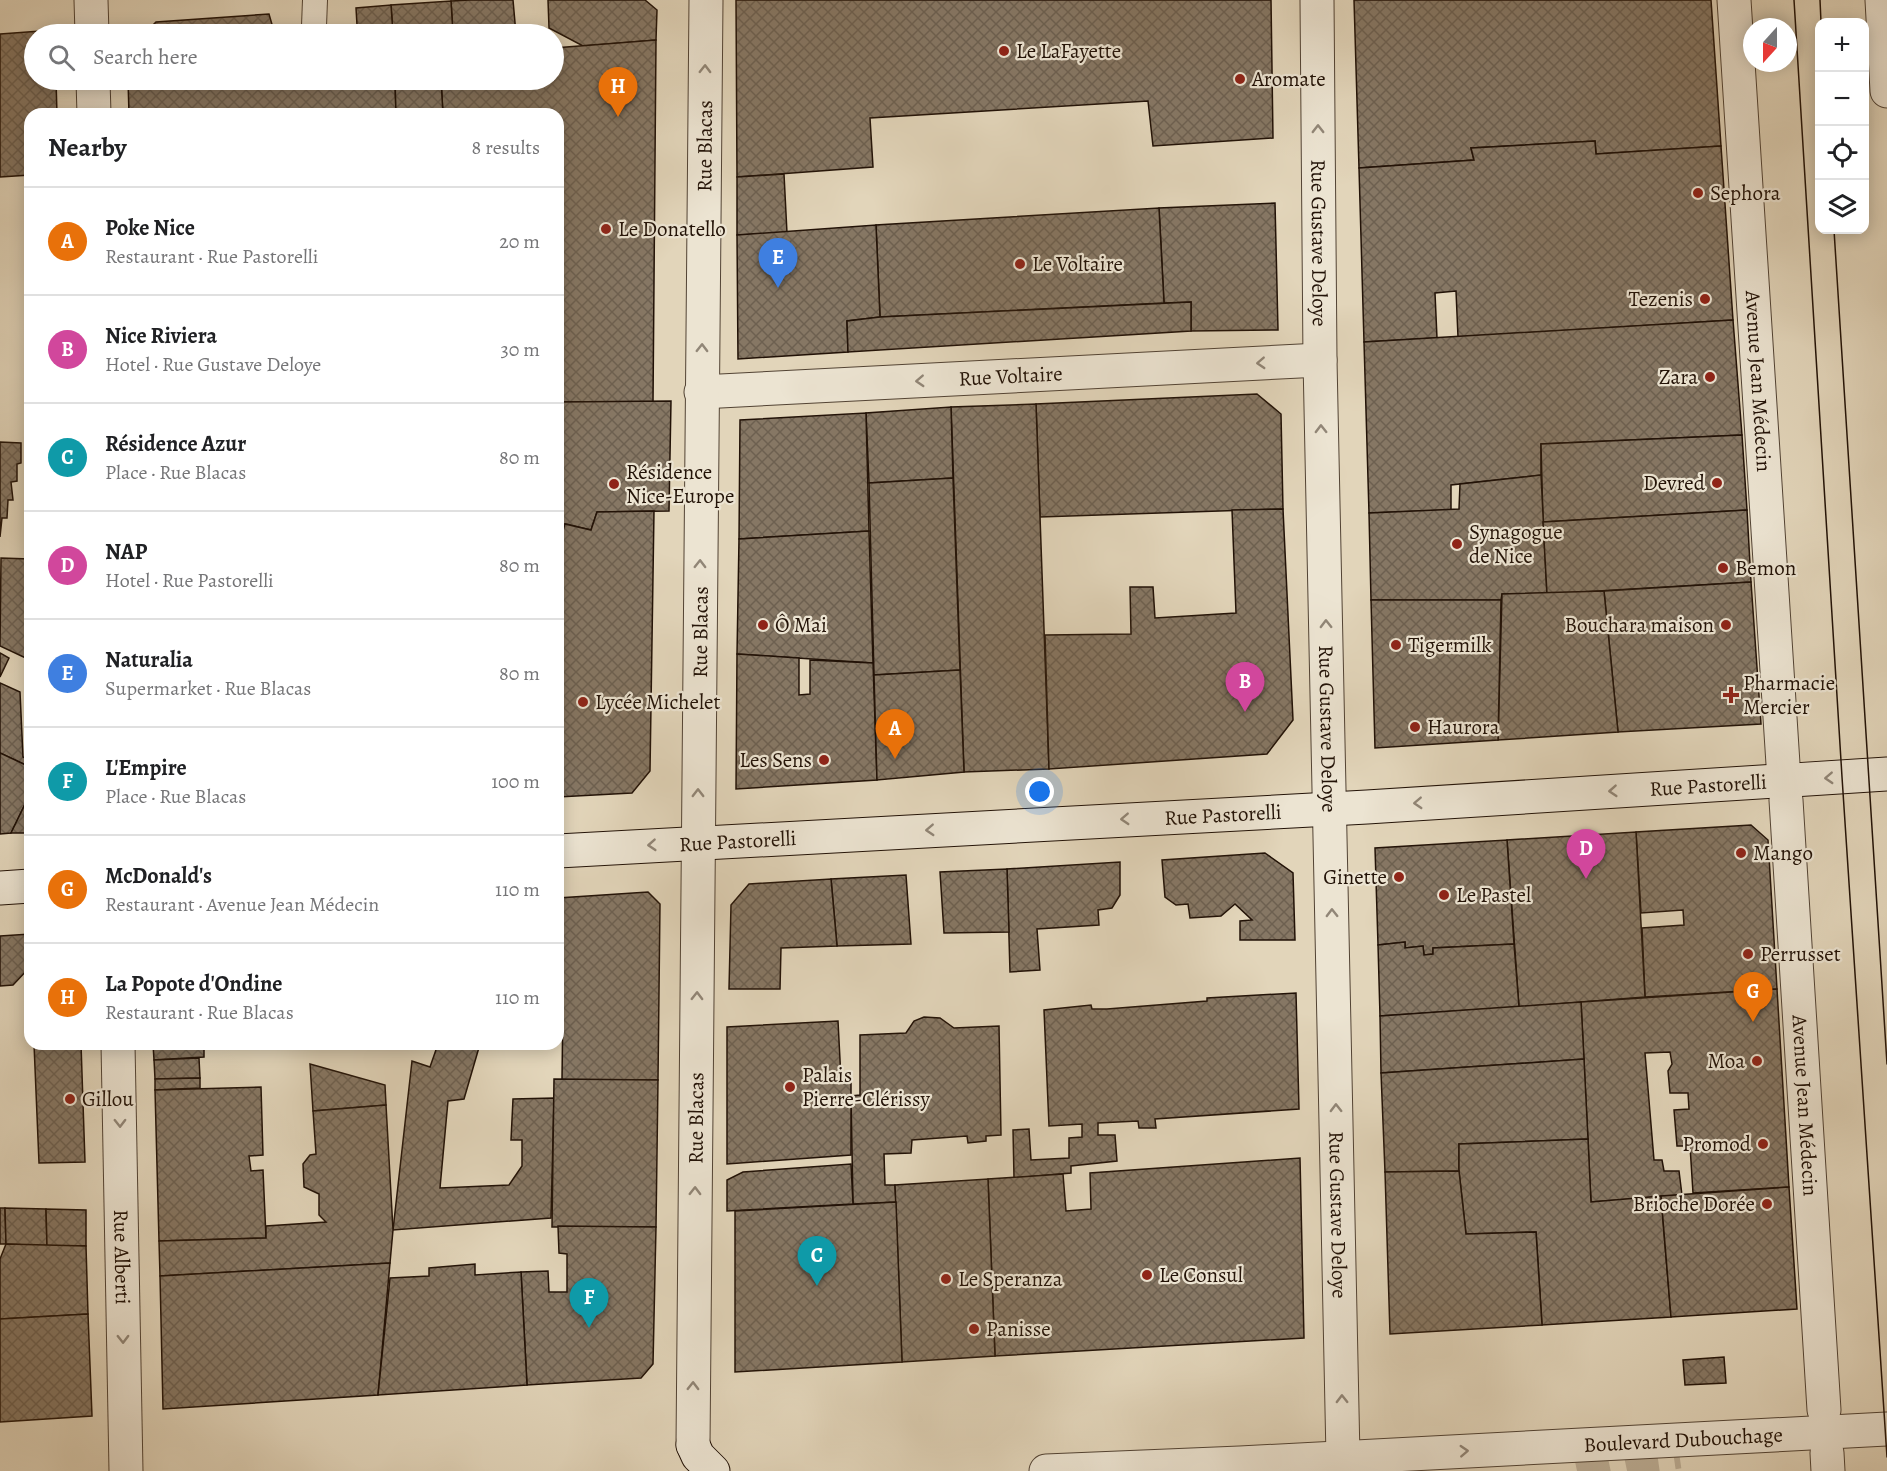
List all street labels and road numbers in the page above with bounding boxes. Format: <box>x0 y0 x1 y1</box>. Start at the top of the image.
street label: Rue Blacas <box>690 100 719 192</box>
street label: Rue Gustave Deloye <box>1304 159 1334 327</box>
street label: Avenue Jean Médecin <box>1739 289 1778 473</box>
street label: Rue Voltaire <box>958 359 1063 393</box>
street label: Rue Blacas <box>686 586 715 678</box>
street label: Rue Gustave Deloye <box>1312 645 1343 813</box>
street label: Rue Pastorelli <box>1649 768 1768 803</box>
street label: Rue Pastorelli <box>1164 798 1282 832</box>
street label: Rue Pastorelli <box>678 824 797 858</box>
street label: Avenue Jean Médecin <box>1785 1013 1825 1197</box>
street label: Rue Blacas <box>682 1072 710 1164</box>
street label: Rue Gustave Deloye <box>1322 1131 1354 1299</box>
street label: Rue Alberti <box>107 1209 137 1305</box>
street label: Boulevard Dubouchage <box>1583 1420 1784 1459</box>

